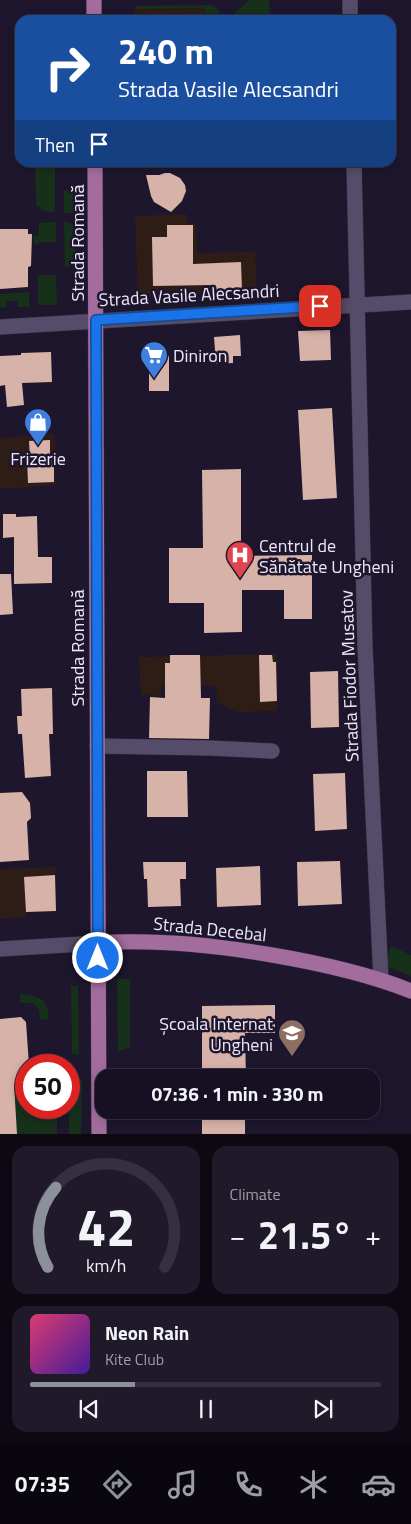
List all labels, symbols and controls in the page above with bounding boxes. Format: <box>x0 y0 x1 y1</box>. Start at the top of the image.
text: 240 m <box>118 24 214 78</box>
icon: right <box>35 35 100 100</box>
text: Strada Vasile Alecsandri <box>118 72 339 106</box>
text: Then <box>35 130 75 159</box>
icon: arrive <box>85 130 113 158</box>
street label: Strada Romană <box>64 185 91 301</box>
street label: Strada Vasile Alecsandri <box>98 277 280 313</box>
pin <box>299 285 341 327</box>
icon: arrive <box>306 292 334 320</box>
supermarket icon: Diniron <box>139 340 169 379</box>
place label: Diniron <box>173 342 227 369</box>
shop icon: Frizerie <box>23 407 53 446</box>
place label: Frizerie <box>10 445 66 472</box>
place label: Centrul de Sănătate Ungheni <box>259 532 394 580</box>
hospital icon: Centrul de Sănătate Ungheni <box>225 540 255 579</box>
street label: Strada Fiodor Musatov <box>332 589 365 763</box>
street label: Strada Romană <box>64 590 91 706</box>
street label: Strada Decebal <box>152 910 268 948</box>
position arrow <box>71 931 123 983</box>
place label: Școala Internat Ungheni <box>159 1010 274 1058</box>
school or university icon: Școala Internat Ungheni <box>277 1018 307 1057</box>
speed limit sign: 50 <box>15 1054 80 1119</box>
text: 07:36 · 1 min · 330 m <box>151 1079 324 1108</box>
text: Climate <box>230 1182 281 1206</box>
text: 42 <box>77 1187 135 1266</box>
text: 21.5° <box>258 1206 353 1264</box>
text: − <box>230 1214 245 1257</box>
text: + <box>365 1214 381 1257</box>
text: km/h <box>86 1252 126 1279</box>
text: Neon Rain <box>105 1318 189 1347</box>
text: Kite Club <box>105 1347 164 1371</box>
icon: previous <box>75 1395 103 1423</box>
icon: pause <box>192 1395 220 1423</box>
icon: next <box>309 1395 337 1423</box>
text: 07:35 <box>15 1467 70 1501</box>
icon: directions <box>100 1467 135 1502</box>
icon: music <box>165 1467 200 1502</box>
icon: phone <box>231 1467 266 1502</box>
icon: climate <box>296 1467 331 1502</box>
icon: car <box>361 1467 396 1502</box>

